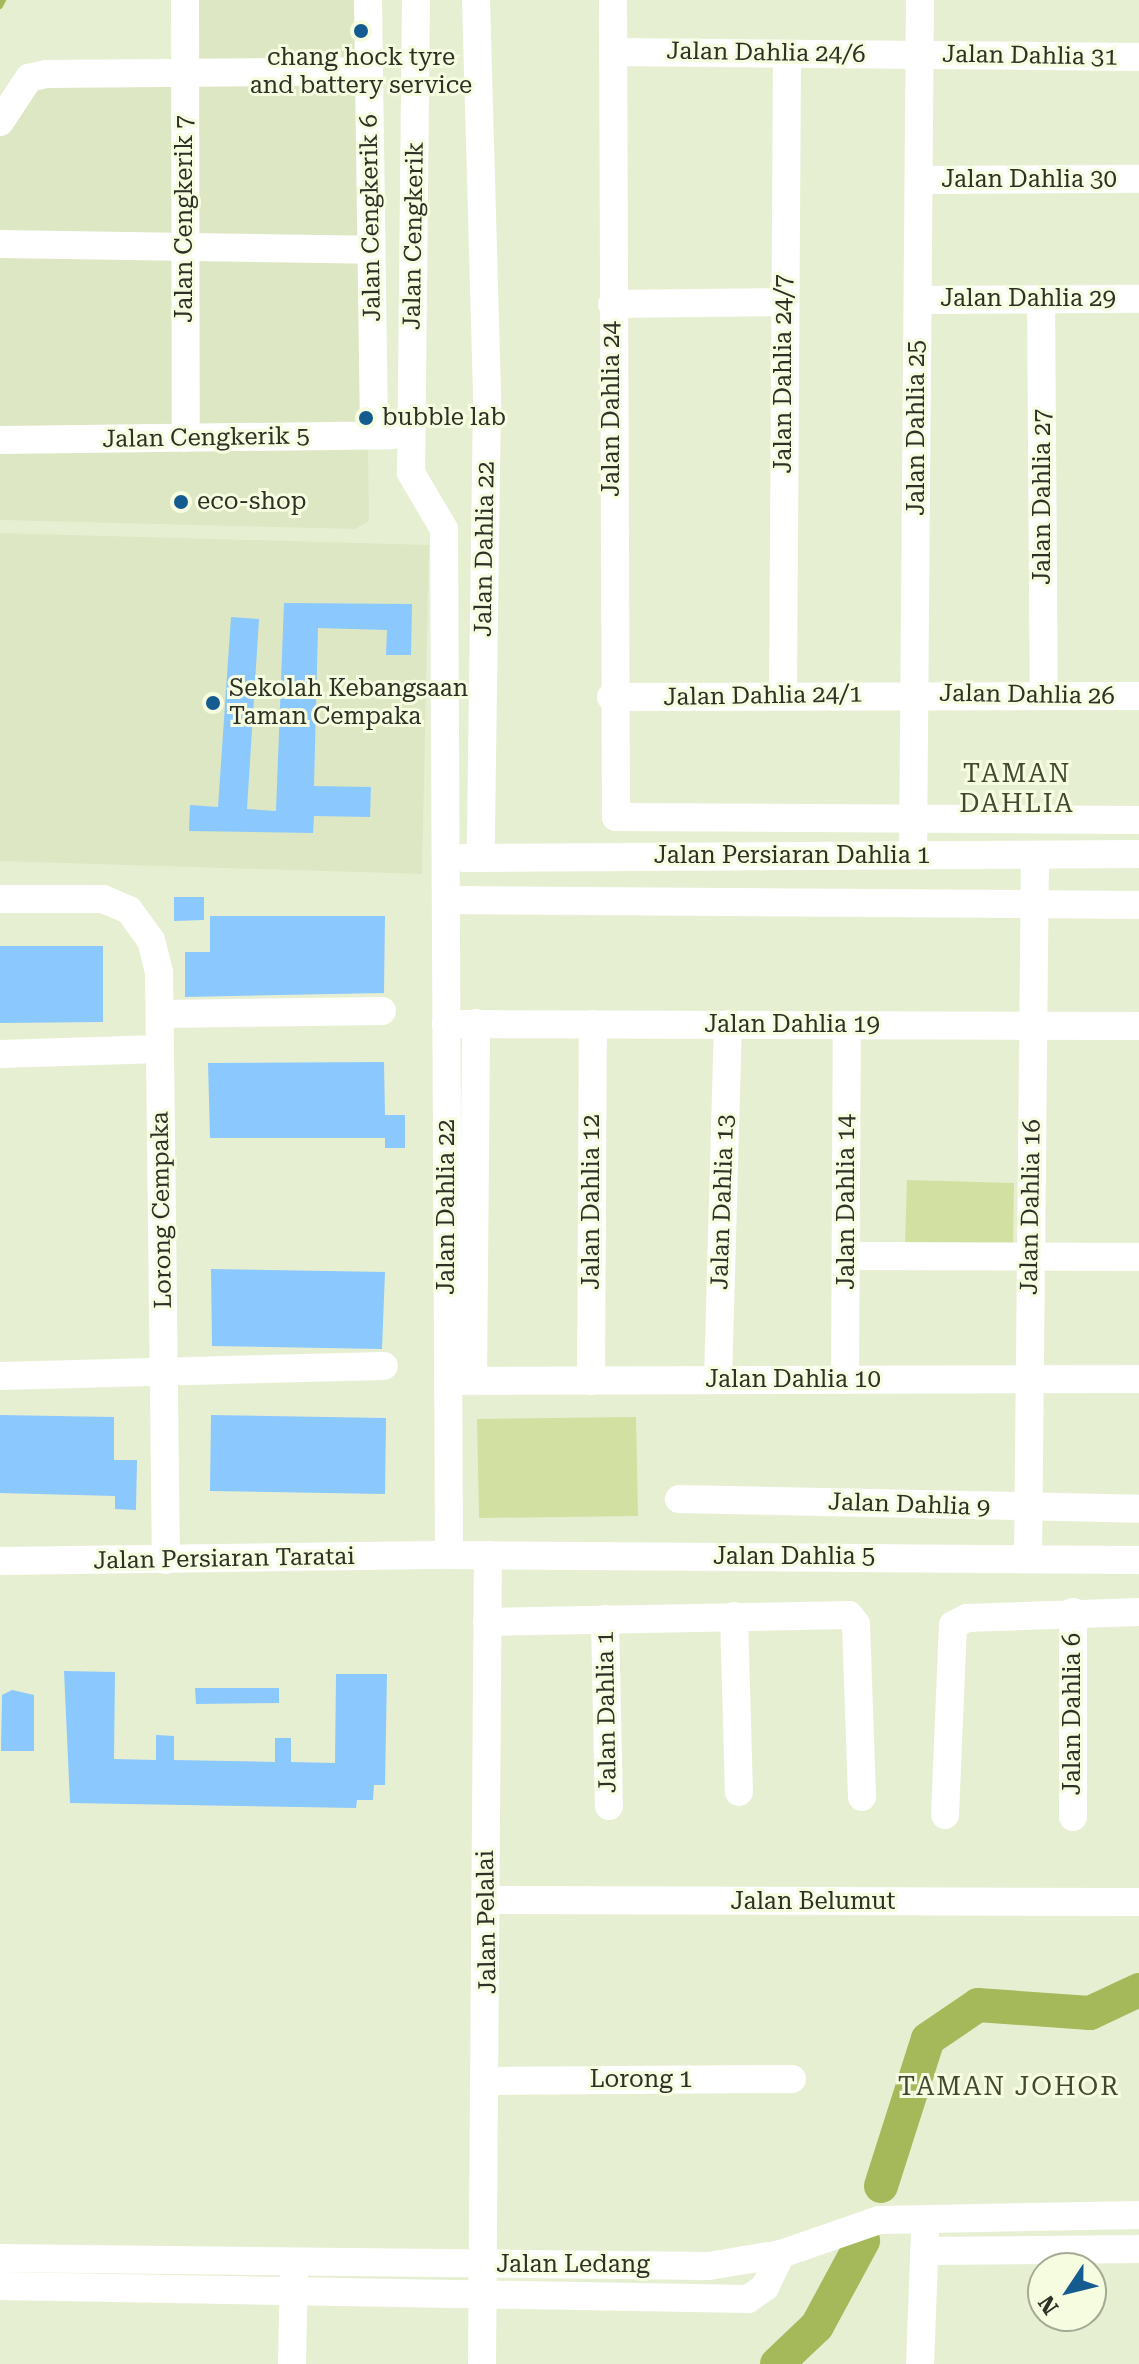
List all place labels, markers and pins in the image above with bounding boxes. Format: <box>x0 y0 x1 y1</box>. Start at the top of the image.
marker: chang hock tyre and battery service <box>352 22 370 40</box>
place label: chang hock tyre and battery service <box>250 44 472 100</box>
place label: bubble lab <box>382 404 506 432</box>
marker: bubble lab <box>357 409 375 427</box>
place label: eco-shop <box>197 488 306 516</box>
marker: eco-shop <box>172 493 190 511</box>
place label: Sekolah Kebangsaan Taman Cempaka <box>229 675 468 731</box>
marker: Sekolah Kebangsaan Taman Cempaka <box>204 694 222 712</box>

